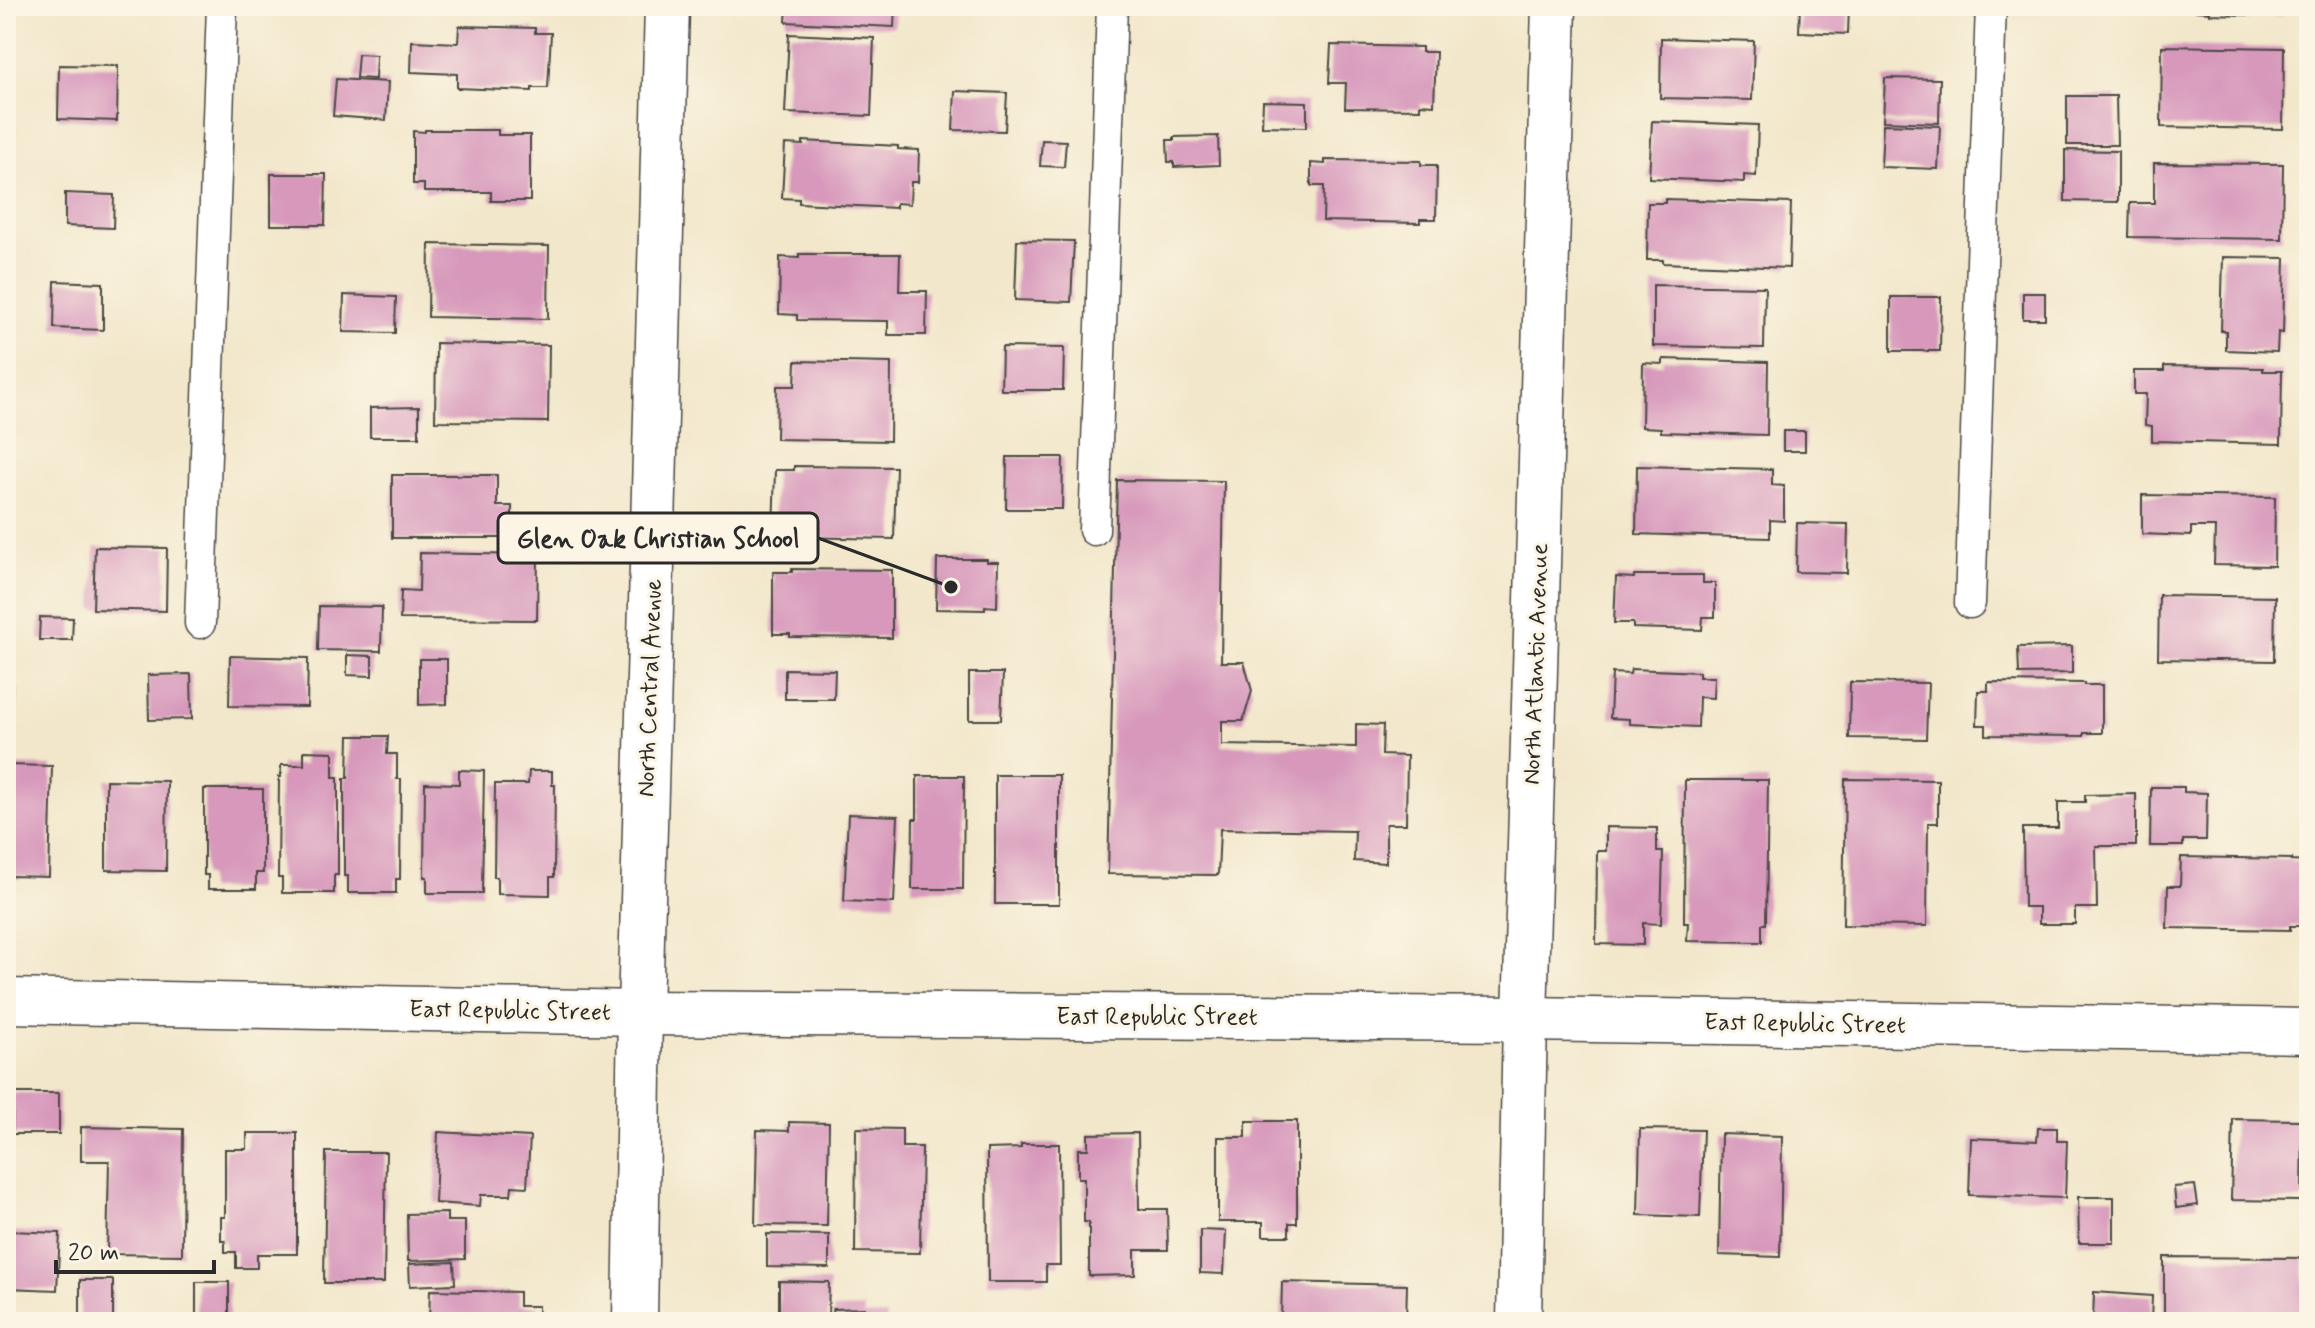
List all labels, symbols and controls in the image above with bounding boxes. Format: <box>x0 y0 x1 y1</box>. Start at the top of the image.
callout: Glen Oak Christian School <box>498 513 818 563</box>
text: Glen Oak Christian School <box>517 523 799 557</box>
street label: North Atlantic Avenue <box>1517 543 1556 785</box>
street label: North Central Avenue <box>631 578 670 798</box>
street label: East Republic Street <box>409 994 611 1029</box>
street label: East Republic Street <box>1056 1002 1258 1033</box>
street label: East Republic Street <box>1704 1007 1906 1042</box>
scale bar <box>56 1224 214 1274</box>
text: 20 m <box>68 1238 119 1269</box>

